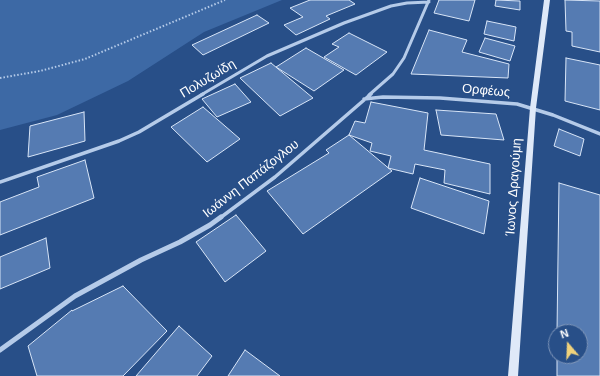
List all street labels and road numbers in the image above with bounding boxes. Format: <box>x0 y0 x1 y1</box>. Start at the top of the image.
street label: Πολυζωίδη <box>177 56 239 102</box>
street label: Ορφέως <box>461 81 511 101</box>
street label: Ιωάννη Παπάζογλου <box>200 137 302 221</box>
street label: Ίωνος Δραγούμη <box>503 138 525 236</box>

